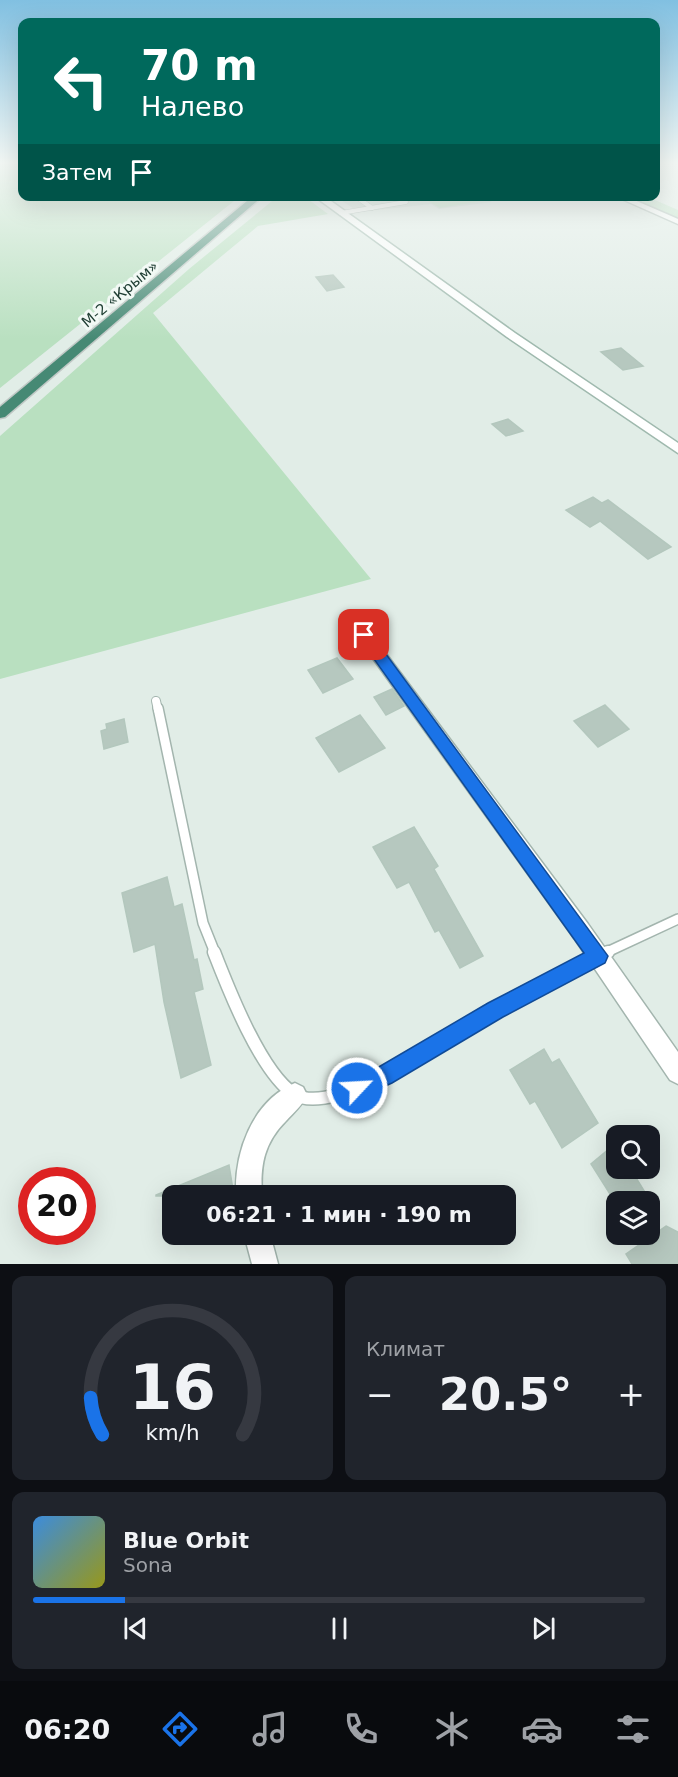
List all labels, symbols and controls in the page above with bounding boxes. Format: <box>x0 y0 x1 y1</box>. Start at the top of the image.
text: 70 m <box>141 41 258 90</box>
icon: left <box>42 42 120 120</box>
text: Налево <box>141 91 244 122</box>
icon: arrive <box>125 156 158 189</box>
text: Затем <box>42 160 113 185</box>
street label: М-2 «Крым» <box>78 257 162 331</box>
pin <box>338 609 389 660</box>
icon: arrive <box>347 618 380 651</box>
position arrow <box>325 1056 389 1120</box>
map controls <box>606 1125 660 1245</box>
button: search <box>606 1125 660 1179</box>
speed limit sign: 20 <box>18 1167 96 1245</box>
button: layers <box>606 1191 660 1245</box>
text: 06:21 · 1 мин · 190 m <box>206 1202 472 1227</box>
text: Климат <box>366 1337 445 1361</box>
text: 16 <box>129 1351 216 1424</box>
text: 20.5° <box>439 1368 572 1421</box>
text: − <box>366 1375 394 1414</box>
text: + <box>617 1375 645 1414</box>
text: km/h <box>145 1420 200 1445</box>
text: Blue Orbit <box>123 1528 249 1553</box>
text: Sona <box>123 1553 173 1577</box>
icon: previous <box>119 1612 152 1645</box>
icon: pause <box>323 1612 356 1645</box>
icon: next <box>527 1612 560 1645</box>
icon: directions <box>159 1708 201 1750</box>
icon: music <box>249 1708 291 1750</box>
icon: phone <box>340 1708 382 1750</box>
icon: climate <box>431 1708 473 1750</box>
icon: car <box>521 1708 563 1750</box>
icon: filters <box>612 1708 654 1750</box>
text: 06:20 <box>24 1714 110 1745</box>

